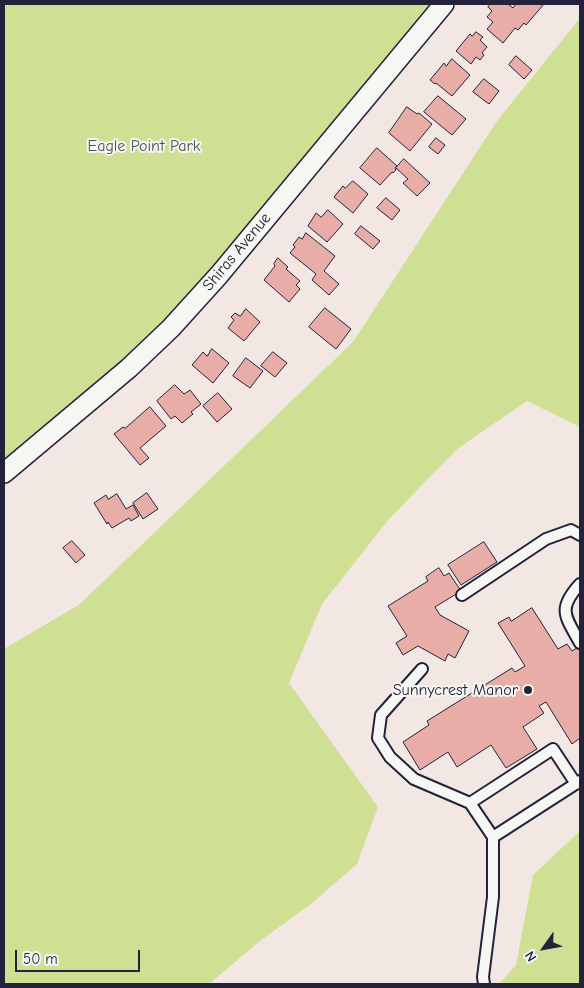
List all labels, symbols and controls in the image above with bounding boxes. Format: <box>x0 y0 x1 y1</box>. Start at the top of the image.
park label: Eagle Point Park <box>87 136 201 156</box>
street label: Shiras Avenue <box>199 209 275 295</box>
place label: Sunnycrest Manor <box>393 680 518 700</box>
marker: Sunnycrest Manor <box>522 684 534 696</box>
north arrow <box>519 923 569 973</box>
scale bar <box>18 940 142 972</box>
text: N <box>521 948 540 965</box>
text: 50 m <box>23 950 58 968</box>

